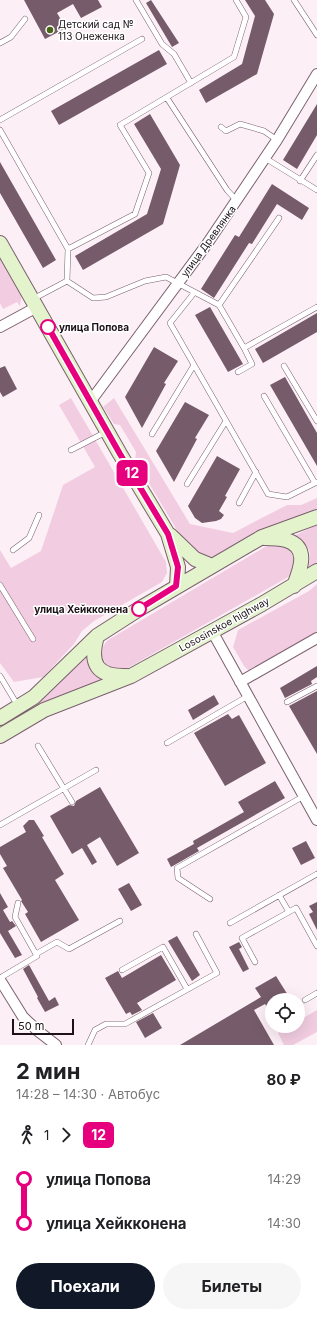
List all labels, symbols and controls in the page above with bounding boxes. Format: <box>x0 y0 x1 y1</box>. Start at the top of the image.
place label: Детский сад № 113 Онеженка <box>58 18 134 42</box>
marker: Детский сад № 113 Онеженка <box>45 25 55 35</box>
street label: улица Древлянка <box>178 203 238 279</box>
marker: улица Попова <box>40 319 56 335</box>
place label: улица Попова <box>59 321 129 334</box>
line badge: 12 <box>114 460 150 486</box>
text: 12 <box>125 464 139 481</box>
street label: Lososinskoe highway <box>177 594 272 654</box>
marker: улица Хейкконена <box>131 601 147 617</box>
place label: улица Хейкконена <box>34 603 128 616</box>
map controls <box>265 993 305 1033</box>
button: locate <box>265 993 305 1033</box>
scale bar <box>12 1017 74 1036</box>
text: 50 m <box>18 1019 44 1033</box>
text: 2 мин <box>16 1058 80 1084</box>
text: 80 ₽ <box>266 1070 301 1089</box>
text: 14:28 – 14:30 · Автобус <box>16 1086 160 1102</box>
icon: walk <box>16 1124 38 1146</box>
icon: forward <box>55 1124 77 1146</box>
text: 12 <box>91 1126 106 1143</box>
text: 1 <box>44 1127 49 1143</box>
text: улица Попова <box>46 1170 151 1189</box>
text: 14:29 <box>268 1171 301 1187</box>
text: улица Хейкконена <box>46 1214 186 1233</box>
text: 14:30 <box>267 1215 301 1231</box>
button: Поехали <box>16 1263 155 1309</box>
button: Билеты <box>163 1263 301 1309</box>

